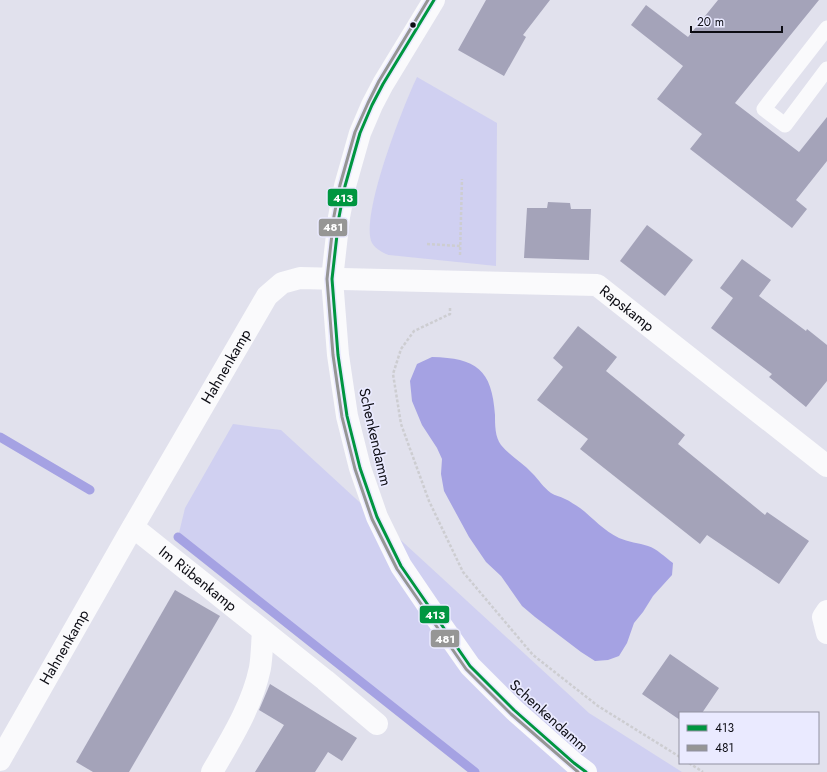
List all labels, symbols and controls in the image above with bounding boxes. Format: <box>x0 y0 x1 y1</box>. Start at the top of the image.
scale bar <box>691 8 782 34</box>
text: 20 m <box>697 13 724 31</box>
unlabelled marker <box>408 20 418 30</box>
line badge: 413 <box>327 188 358 207</box>
text: 413 <box>333 190 353 206</box>
line badge: 481 <box>318 218 348 237</box>
text: 481 <box>323 219 343 235</box>
street label: Rapskamp <box>595 280 659 337</box>
street label: Hahnenkamp <box>196 324 257 408</box>
street label: Schenkendamm <box>353 386 397 488</box>
street label: Im Rübenkamp <box>154 541 242 617</box>
street label: Hahnenkamp <box>34 605 95 689</box>
line badge: 413 <box>419 605 450 624</box>
text: 413 <box>425 607 445 623</box>
line badge: 481 <box>430 629 460 648</box>
text: 481 <box>435 631 455 647</box>
street label: Schenkendamm <box>504 674 594 758</box>
legend <box>679 712 819 764</box>
text: 413 <box>715 719 734 737</box>
text: 481 <box>715 739 734 757</box>

